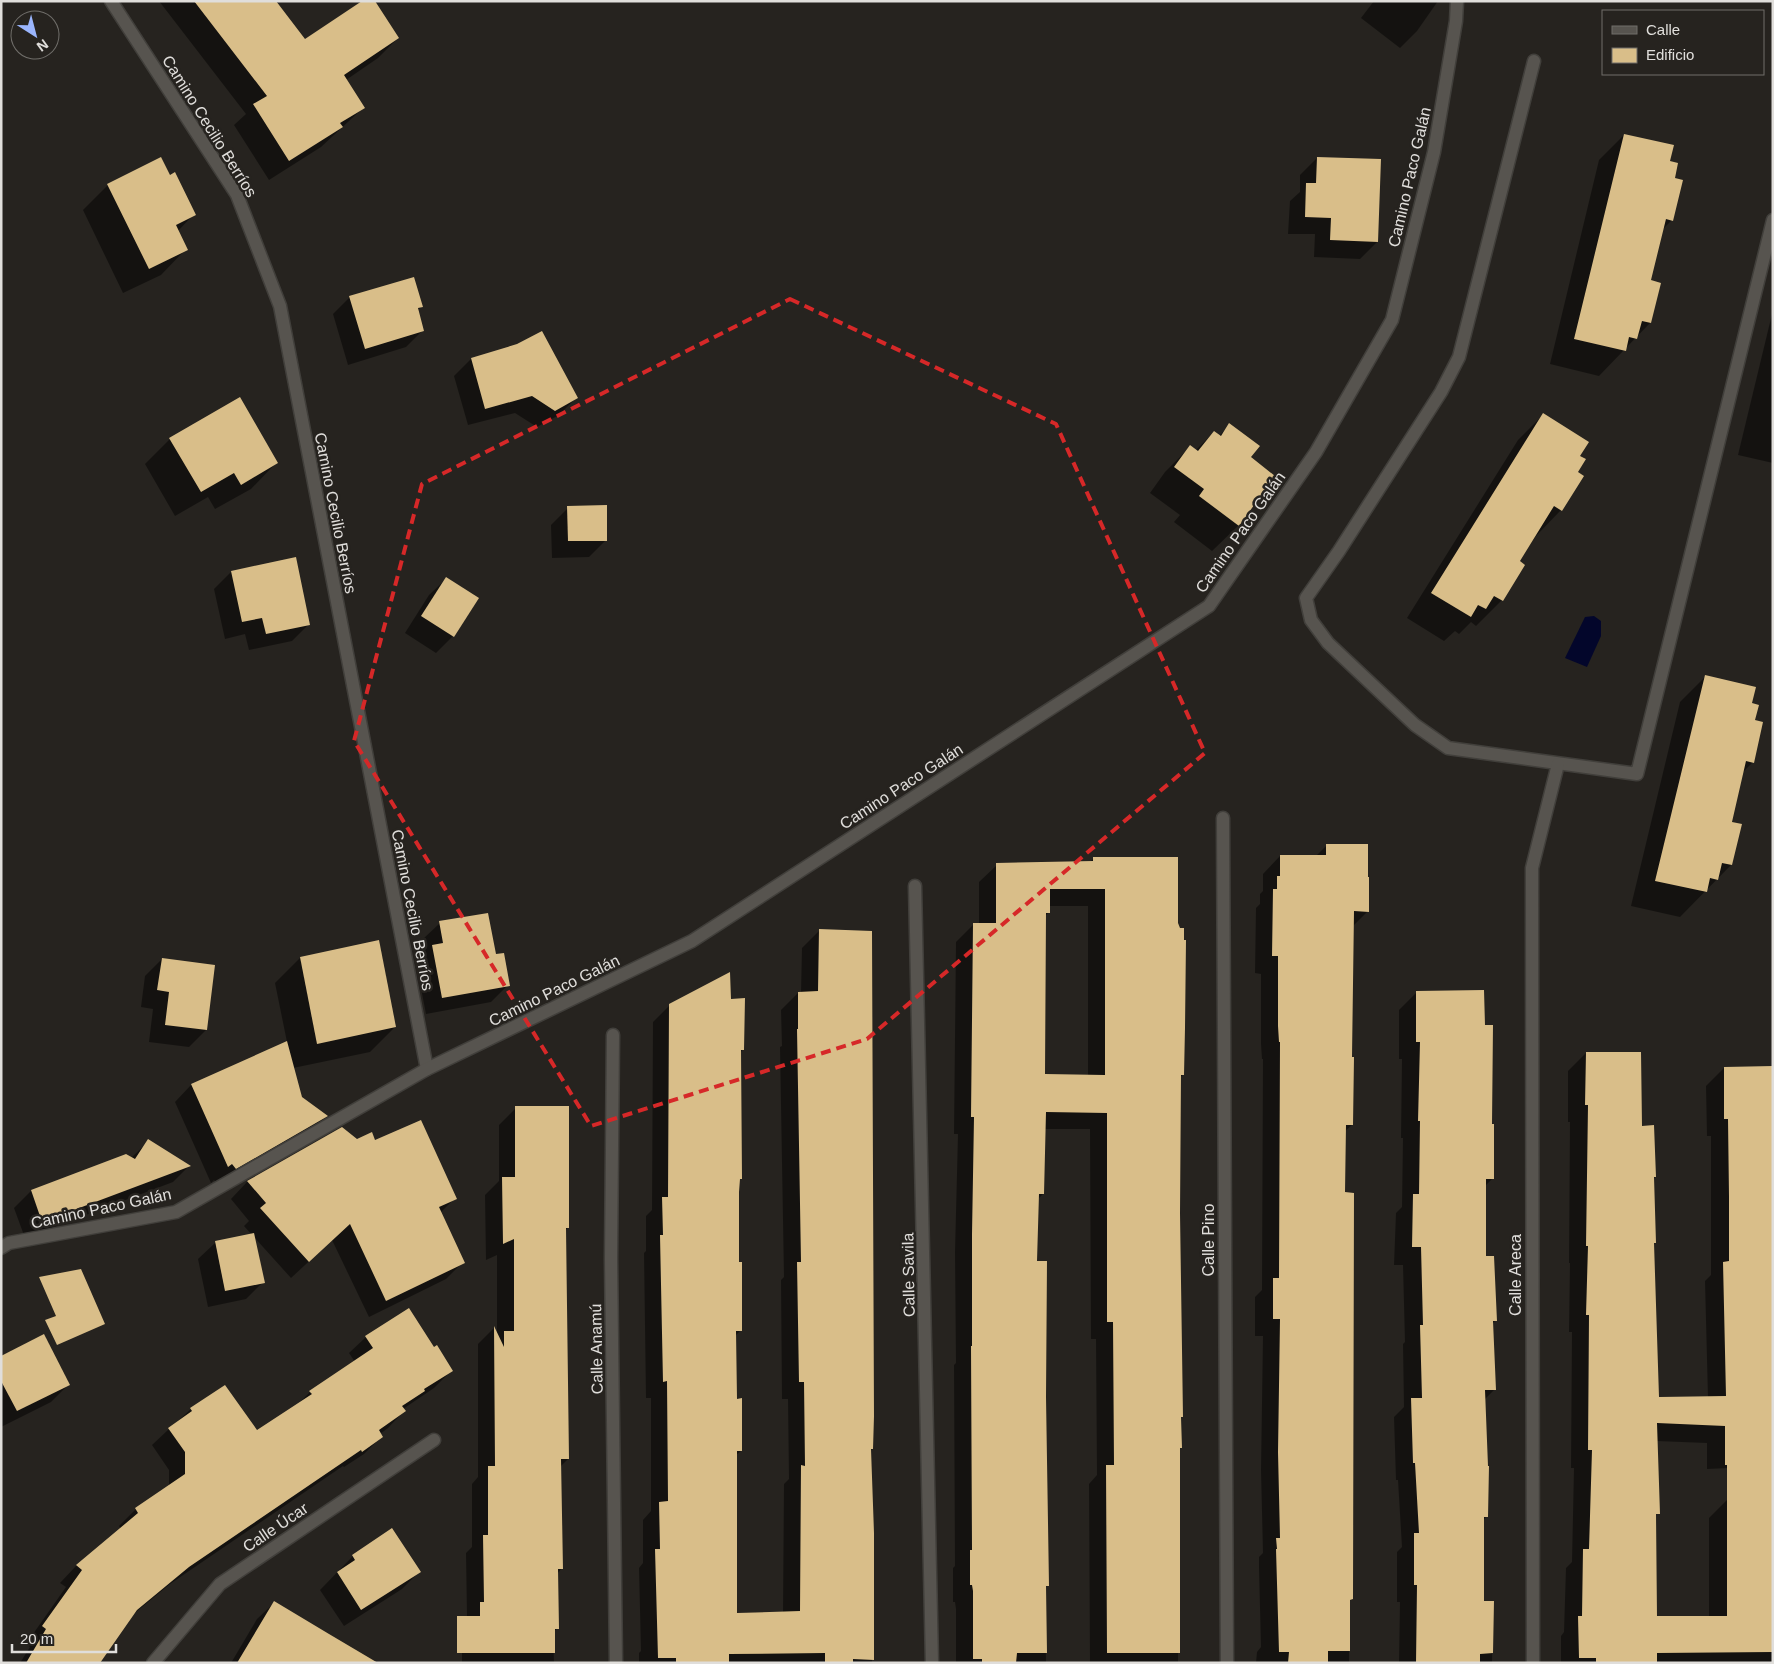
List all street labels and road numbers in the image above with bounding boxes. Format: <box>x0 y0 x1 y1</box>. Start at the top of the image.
street label: Camino Cecilio Berríos <box>159 52 260 200</box>
street label: Camino Paco Galán <box>1385 105 1434 249</box>
street label: Camino Cecilio Berríos <box>312 431 359 595</box>
street label: Camino Paco Galán <box>1192 469 1288 596</box>
street label: Camino Paco Galán <box>837 740 966 833</box>
street label: Camino Cecilio Berríos <box>389 828 436 992</box>
street label: Camino Paco Galán <box>486 951 622 1029</box>
street label: Camino Paco Galán <box>29 1185 173 1232</box>
street label: Calle Pino <box>1200 1203 1217 1276</box>
street label: Calle Savila <box>899 1233 918 1317</box>
street label: Calle Areca <box>1507 1234 1524 1316</box>
street label: Calle Anamú <box>587 1303 606 1394</box>
street label: Calle Úcar <box>239 1498 312 1555</box>

